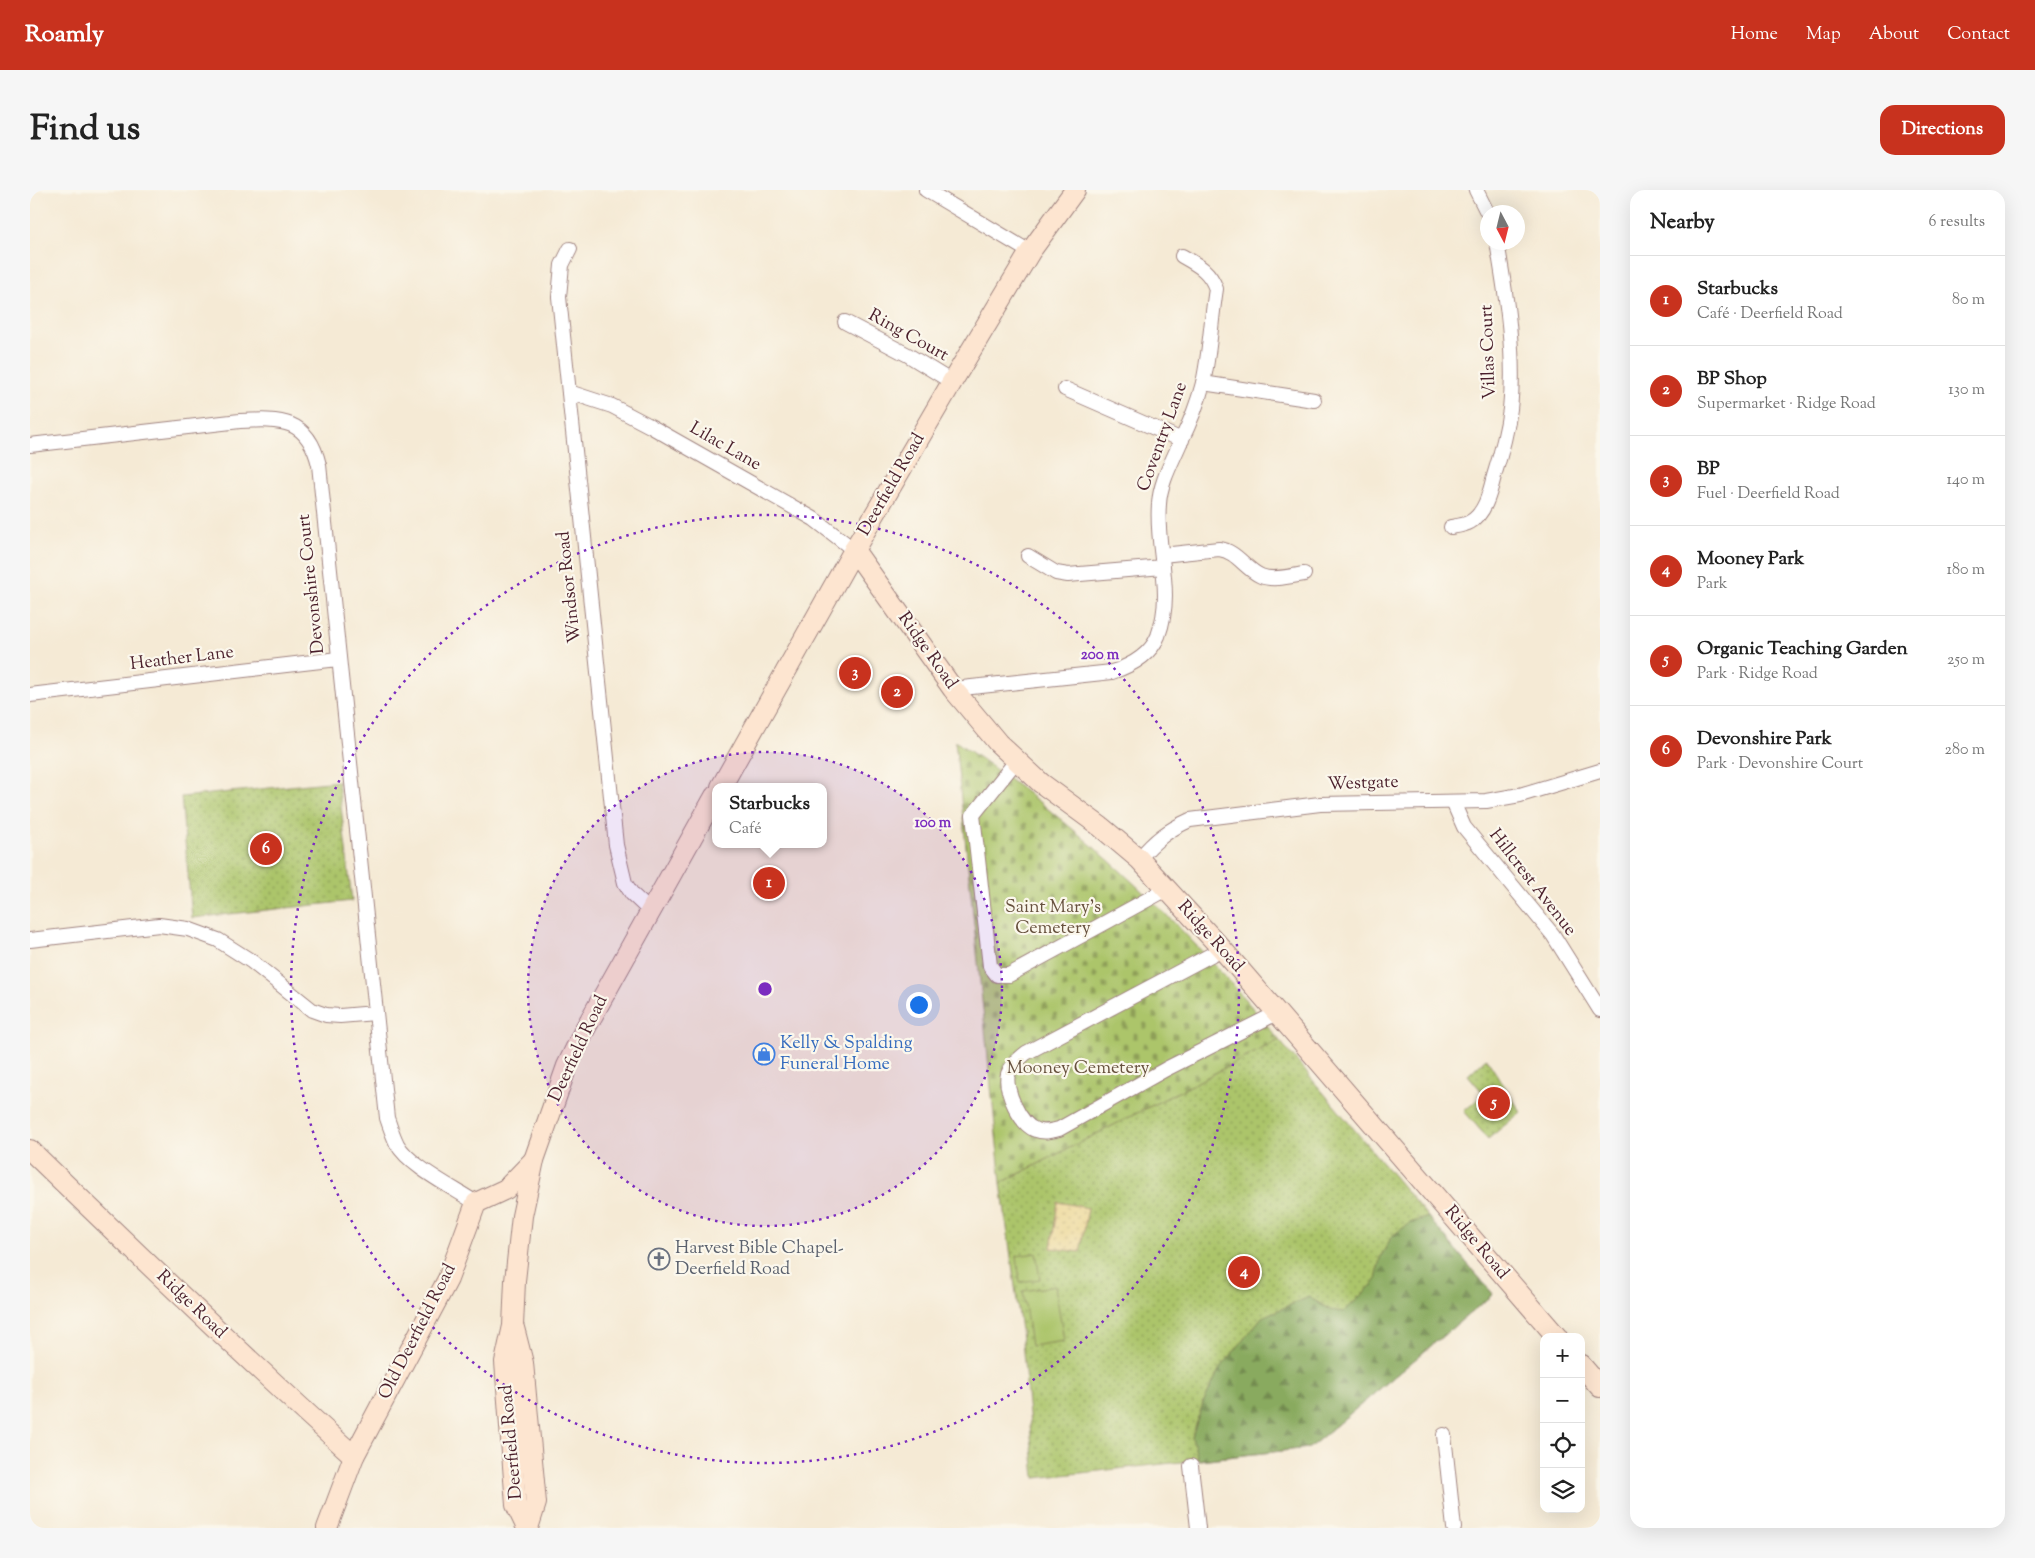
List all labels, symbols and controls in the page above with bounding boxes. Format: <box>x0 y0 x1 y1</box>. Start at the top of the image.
text: Roamly <box>25 18 104 52</box>
text: Home <box>1731 22 1778 48</box>
text: Map <box>1806 22 1841 48</box>
text: About <box>1869 22 1919 48</box>
text: Contact <box>1947 22 2010 48</box>
text: Find us <box>30 105 140 156</box>
button: Directions <box>1880 105 2005 155</box>
north arrow <box>1480 205 1525 250</box>
text: Nearby <box>1650 208 1715 238</box>
text: 6 results <box>1929 211 1985 234</box>
text: Starbucks <box>1697 276 1778 303</box>
text: 1 <box>1663 289 1669 312</box>
text: 80 m <box>1952 289 1985 312</box>
street label: Ring Court <box>863 303 953 369</box>
text: Café · Deerfield Road <box>1697 303 1843 326</box>
street label: Villas Court <box>1474 304 1504 400</box>
text: BP Shop <box>1697 366 1767 393</box>
street label: Coventry Lane <box>1131 379 1195 495</box>
text: 2 <box>1662 379 1670 402</box>
text: 130 m <box>1948 379 1985 402</box>
text: Supermarket · Ridge Road <box>1697 393 1876 416</box>
street label: Lilac Lane <box>684 416 766 478</box>
street label: Deerfield Road <box>852 429 932 541</box>
text: BP <box>1697 456 1720 483</box>
text: 3 <box>1663 469 1669 492</box>
text: 140 m <box>1947 469 1985 492</box>
text: Fuel · Deerfield Road <box>1697 483 1840 506</box>
street label: Devonshire Court <box>292 513 332 655</box>
street label: Windsor Road <box>551 530 589 644</box>
text: Mooney Park <box>1697 546 1804 573</box>
text: 4 <box>1662 559 1670 582</box>
text: 180 m <box>1946 559 1985 582</box>
text: Park <box>1697 573 1728 596</box>
street label: Ridge Road <box>891 607 963 695</box>
text: Organic Teaching Garden <box>1697 636 1908 663</box>
street label: Heather Lane <box>129 640 235 678</box>
text: 200 m <box>1081 645 1120 666</box>
text: 5 <box>1663 649 1669 672</box>
text: 250 m <box>1947 649 1985 672</box>
pin: 3 <box>839 654 871 692</box>
text: Park · Ridge Road <box>1697 663 1818 686</box>
pin: 2 <box>881 673 913 711</box>
text: Devonshire Park <box>1697 726 1832 753</box>
text: 6 <box>1662 739 1670 762</box>
text: 280 m <box>1944 739 1985 762</box>
text: Park · Devonshire Court <box>1697 753 1863 776</box>
street label: Westgate <box>1327 770 1399 798</box>
popup <box>712 783 827 848</box>
text: Starbucks <box>729 791 810 818</box>
text: 100 m <box>915 813 952 834</box>
text: Café <box>729 818 762 841</box>
street label: Hillcrest Avenue <box>1482 824 1582 942</box>
pin: 6 <box>250 830 282 868</box>
pin: 1 <box>753 864 785 902</box>
park label: Saint Mary's Cemetery <box>1005 895 1101 942</box>
street label: Ridge Road <box>1170 895 1250 979</box>
centre of rings <box>756 980 774 998</box>
street label: Deerfield Road <box>543 991 615 1107</box>
your location <box>906 992 932 1018</box>
place label: Kelly & Spalding Funeral Home <box>780 1031 913 1078</box>
shop icon: Kelly & Spalding Funeral Home <box>752 1042 776 1066</box>
park label: Mooney Cemetery <box>1007 1056 1150 1082</box>
pin: 5 <box>1478 1084 1510 1122</box>
street label: Ridge Road <box>1437 1200 1515 1286</box>
place label: Harvest Bible Chapel- Deerfield Road <box>675 1236 844 1283</box>
church icon: Harvest Bible Chapel- Deerfield Road <box>647 1247 671 1271</box>
pin: 4 <box>1228 1253 1260 1291</box>
street label: Old Deerfield Road <box>373 1260 463 1404</box>
street label: Ridge Road <box>150 1265 232 1345</box>
map controls <box>1540 1333 1585 1513</box>
button: + <box>1540 1333 1585 1378</box>
button: − <box>1540 1378 1585 1423</box>
street label: Deerfield Road <box>494 1384 530 1500</box>
button: locate <box>1540 1423 1585 1468</box>
button: layers <box>1540 1468 1585 1513</box>

